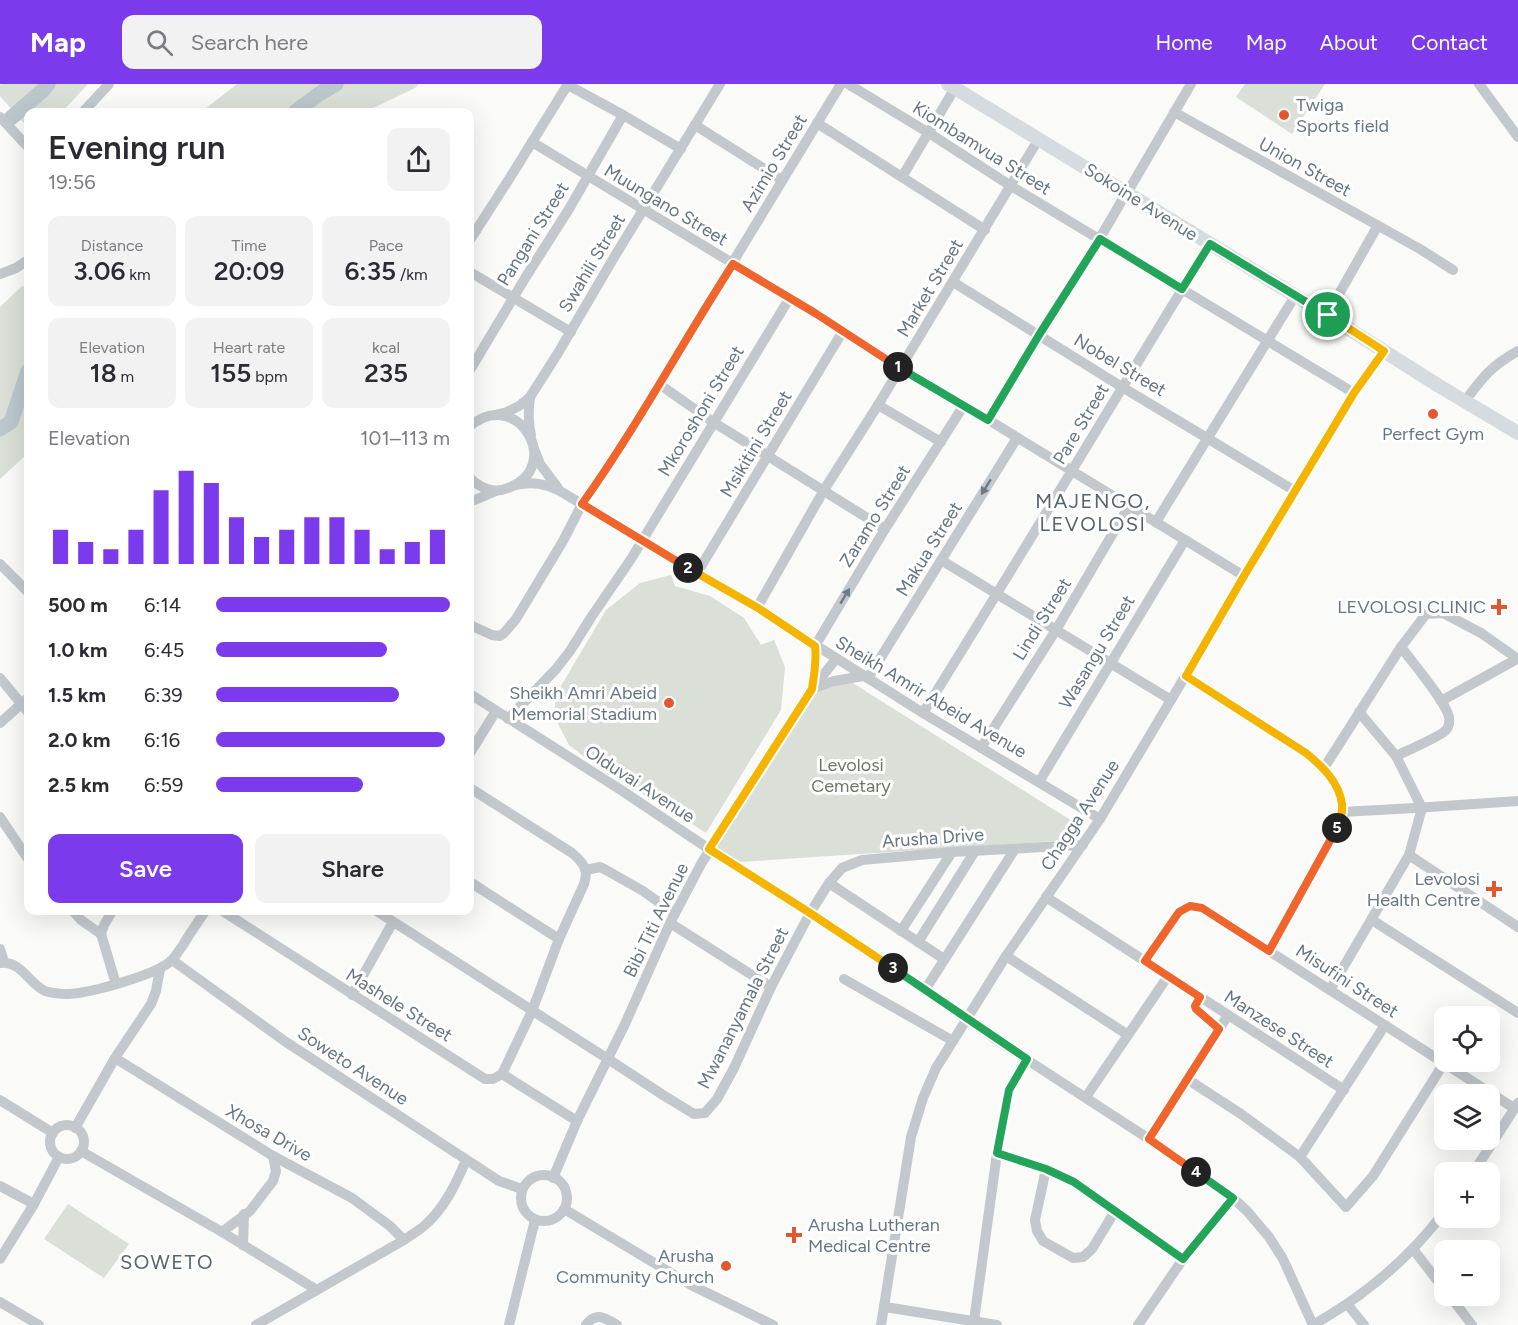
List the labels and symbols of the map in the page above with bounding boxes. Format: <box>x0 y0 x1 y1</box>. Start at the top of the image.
place label: Twiga Sports field <box>1296 94 1389 137</box>
street label: Kiombamvua Street <box>909 96 1056 200</box>
marker: Twiga Sports field <box>1277 108 1291 122</box>
street label: Azimio Street <box>736 110 812 216</box>
street label: Union Street <box>1255 133 1355 202</box>
street label: Sokoine Avenue <box>1080 158 1202 246</box>
street label: Muungano Street <box>600 159 732 251</box>
street label: Pangani Street <box>492 178 574 290</box>
street label: Swahili Street <box>554 209 630 316</box>
street label: Market Street <box>892 235 968 341</box>
pin <box>1302 289 1353 340</box>
street label: Nobel Street <box>1070 329 1170 401</box>
street label: Mkoroshoni Street <box>653 341 749 480</box>
pin: 1 <box>883 352 913 382</box>
street label: Pare Street <box>1048 380 1114 468</box>
street label: Msikitini Street <box>715 386 797 501</box>
marker: Perfect Gym <box>1426 407 1440 421</box>
place label: Perfect Gym <box>1382 423 1484 445</box>
street label: Zaramo Street <box>835 461 915 571</box>
one-way arrow <box>981 479 992 495</box>
district label: MAJENGO, LEVOLOSI <box>1035 489 1151 536</box>
street label: Makua Street <box>891 498 967 600</box>
pin: 2 <box>673 553 703 583</box>
street label: Lindi Street <box>1008 574 1076 664</box>
one-way arrow <box>840 588 851 604</box>
street label: Wasangu Street <box>1054 591 1140 713</box>
place label: LEVOLOSI CLINIC <box>1337 596 1486 618</box>
marker: LEVOLOSI CLINIC <box>1490 598 1508 616</box>
street label: Sheikh Amrir Abeid Avenue <box>831 631 1031 763</box>
place label: Sheikh Amri Abeid Memorial Stadium <box>509 682 657 725</box>
marker: Sheikh Amri Abeid Memorial Stadium <box>662 696 676 710</box>
street label: Olduvai Avenue <box>581 740 699 828</box>
park label: Levolosi Cemetary <box>811 754 891 797</box>
street label: Chagga Avenue <box>1036 755 1124 875</box>
pin: 5 <box>1322 813 1352 843</box>
street label: Arusha Drive <box>881 823 985 853</box>
street label: Bibi Titi Avenue <box>619 859 693 981</box>
place label: Levolosi Health Centre <box>1367 868 1480 911</box>
marker: Levolosi Health Centre <box>1485 880 1503 898</box>
street label: Mwananyamala Street <box>693 923 793 1092</box>
street label: Misufini Street <box>1292 940 1403 1022</box>
pin: 3 <box>878 953 908 983</box>
street label: Mashele Street <box>342 964 456 1047</box>
street label: Manzese Street <box>1220 985 1338 1073</box>
street label: Soweto Avenue <box>294 1022 413 1110</box>
street label: Xhosa Drive <box>222 1100 316 1166</box>
pin: 4 <box>1181 1157 1211 1187</box>
place label: Arusha Lutheran Medical Centre <box>808 1214 940 1257</box>
marker: Arusha Lutheran Medical Centre <box>785 1226 803 1244</box>
place label: Arusha Community Church <box>556 1245 714 1288</box>
district label: SOWETO <box>120 1250 214 1274</box>
marker: Arusha Community Church <box>719 1259 733 1273</box>

